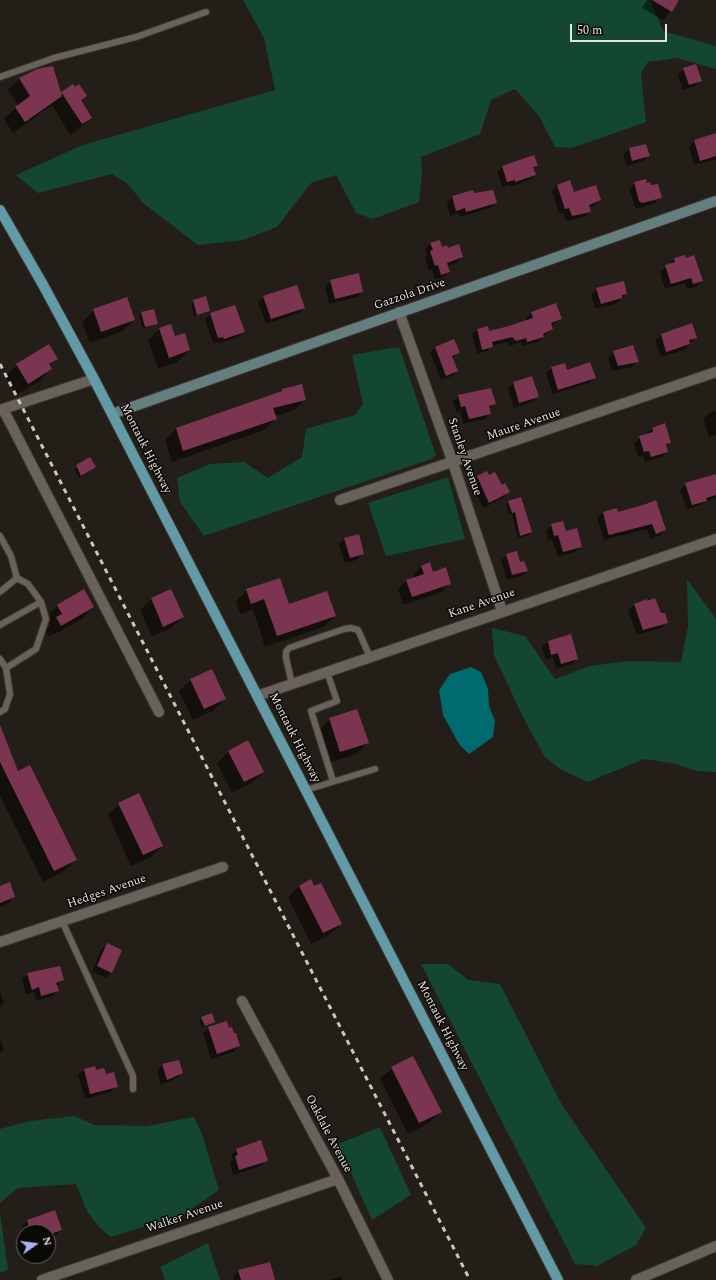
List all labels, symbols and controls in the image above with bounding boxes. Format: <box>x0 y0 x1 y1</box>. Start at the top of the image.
scale bar <box>572 16 669 42</box>
text: 50 m <box>577 21 602 40</box>
street label: Gazzola Drive <box>372 276 448 314</box>
street label: Montauk Highway <box>116 402 174 496</box>
street label: Maure Avenue <box>485 406 563 444</box>
street label: Stanley Avenue <box>444 416 484 498</box>
street label: Kane Avenue <box>447 586 517 622</box>
street label: Montauk Highway <box>265 691 323 785</box>
street label: Hedges Avenue <box>66 872 148 912</box>
street label: Montauk Highway <box>413 979 471 1073</box>
street label: Oakdale Avenue <box>301 1092 355 1176</box>
street label: Walker Avenue <box>145 1197 225 1237</box>
north arrow <box>16 1224 56 1264</box>
text: N <box>38 1235 56 1248</box>

